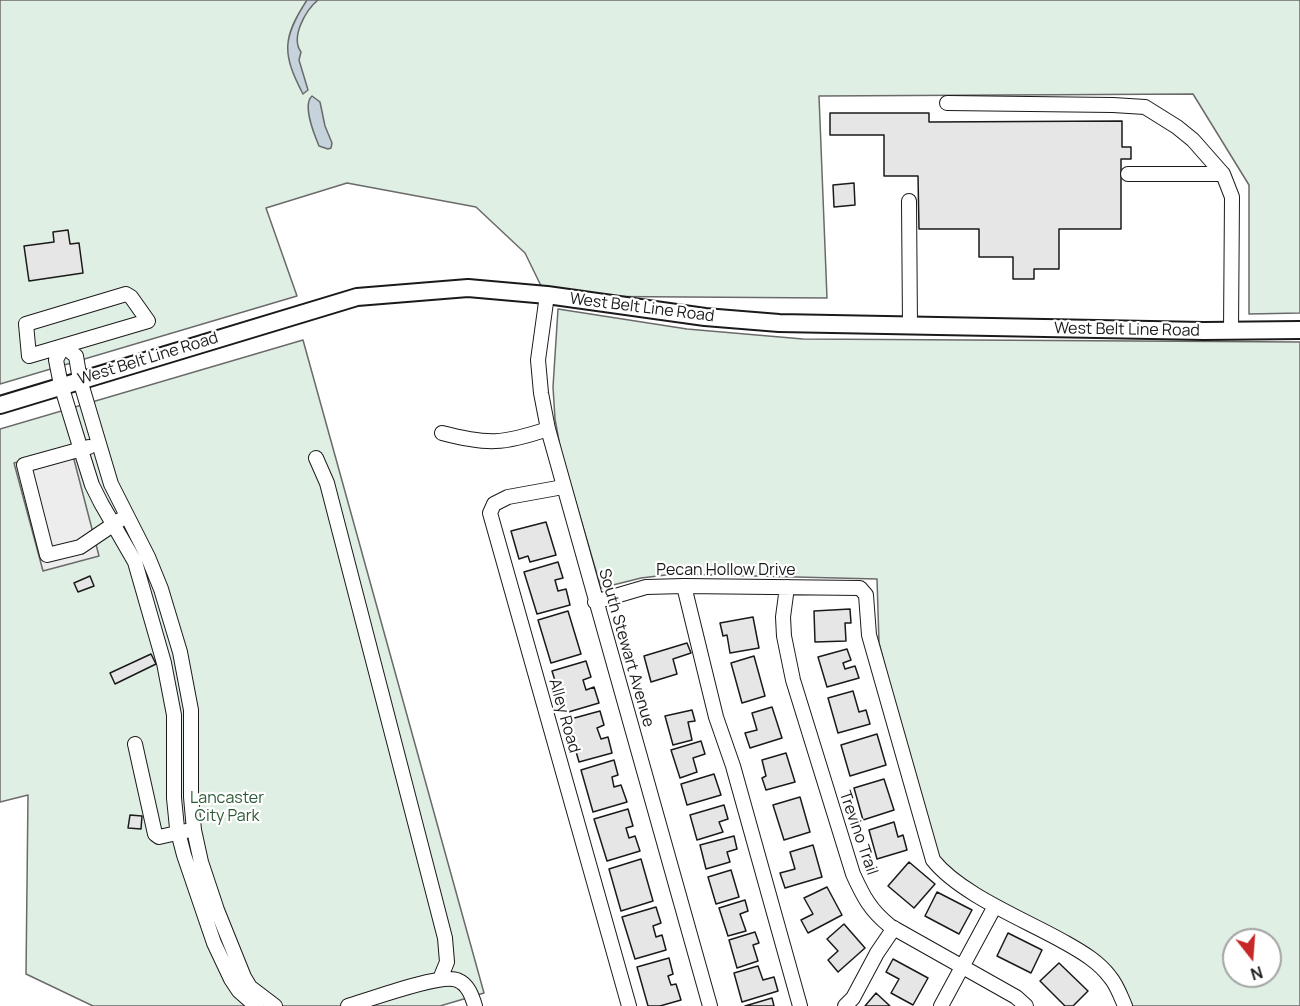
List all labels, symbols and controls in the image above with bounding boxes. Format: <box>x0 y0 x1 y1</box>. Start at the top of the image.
street label: West Belt Line Road <box>569 290 715 326</box>
street label: West Belt Line Road <box>1054 319 1200 341</box>
street label: West Belt Line Road <box>76 329 220 389</box>
street label: Pecan Hollow Drive <box>656 561 796 581</box>
street label: South Stewart Avenue <box>594 567 658 729</box>
street label: Alley Road <box>544 677 584 755</box>
street label: Trevino Trail <box>835 788 881 878</box>
park label: Lancaster City Park <box>190 789 264 827</box>
north arrow <box>1222 928 1282 988</box>
text: N <box>1248 961 1265 986</box>

